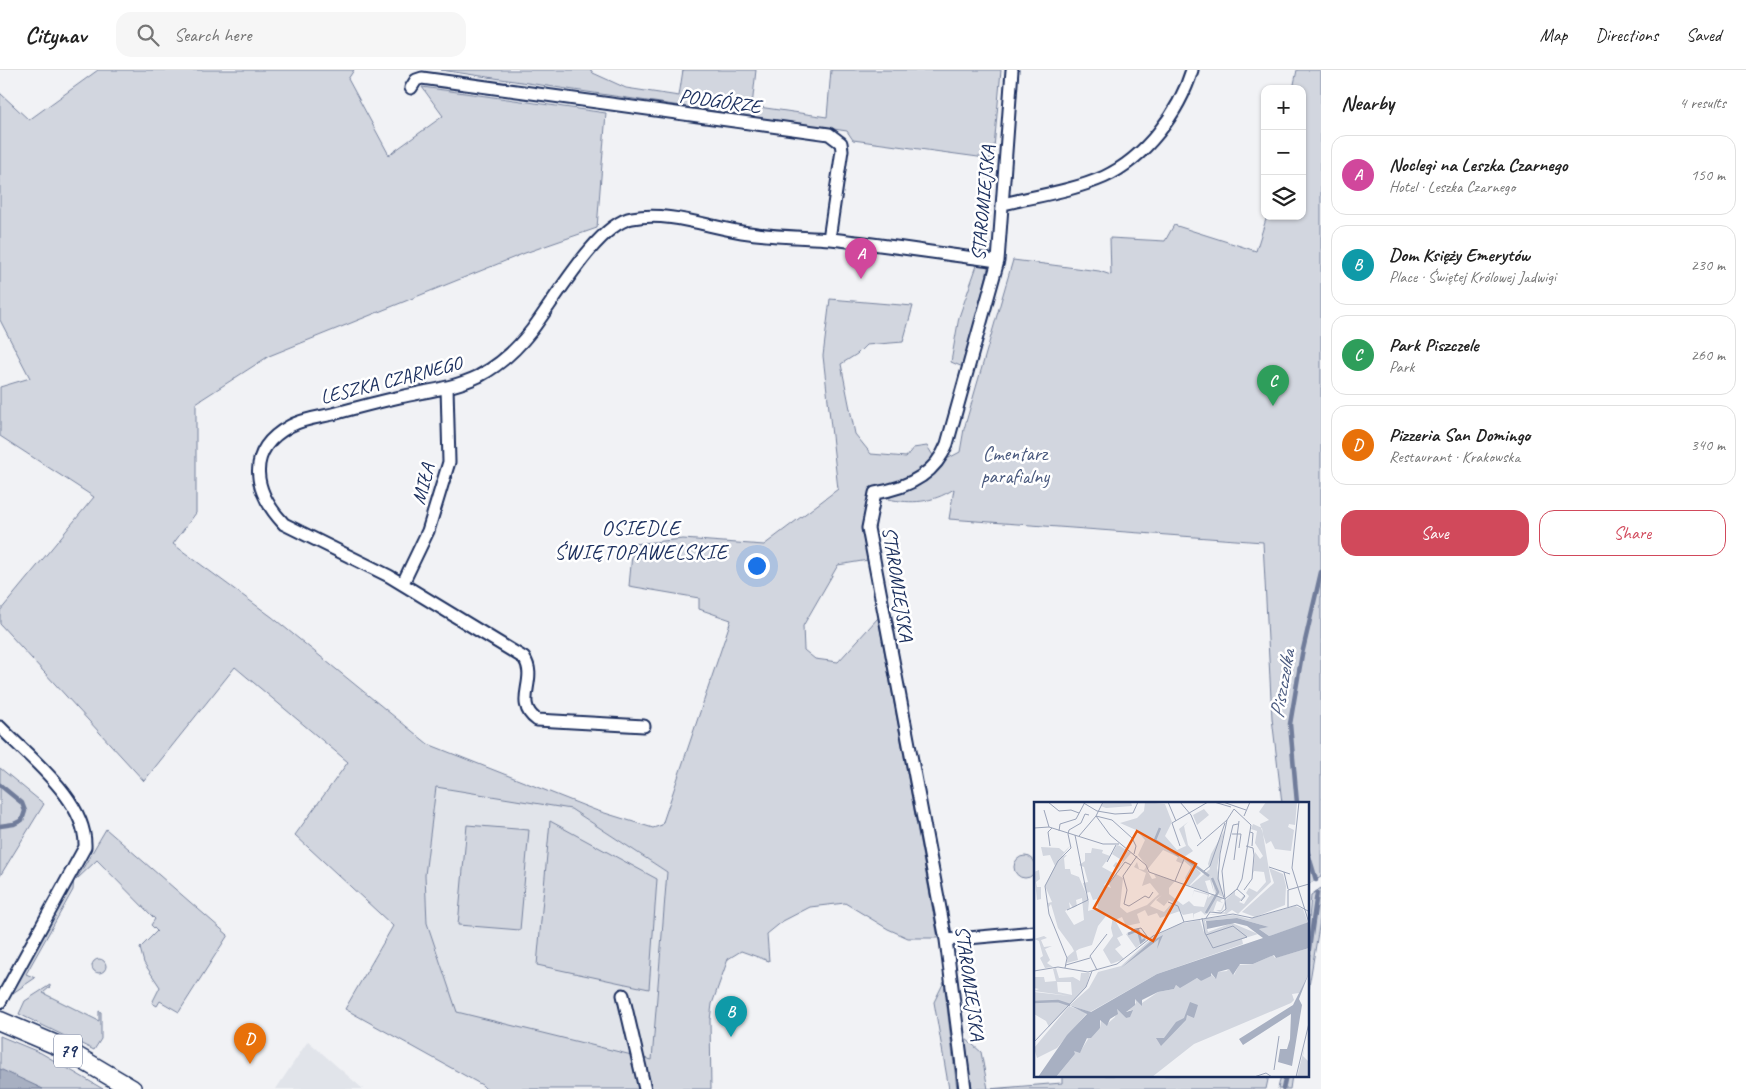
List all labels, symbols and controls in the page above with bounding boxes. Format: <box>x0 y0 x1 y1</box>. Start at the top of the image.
search box <box>116 12 466 57</box>
text: Citynav <box>25 20 86 50</box>
icon: search <box>134 21 162 49</box>
text: Search here <box>174 23 251 47</box>
text: Map <box>1540 24 1567 46</box>
text: Directions <box>1595 24 1658 46</box>
text: Saved <box>1686 24 1721 46</box>
street label: PODGÓRZE <box>678 83 765 119</box>
map controls <box>1261 85 1306 220</box>
button: + <box>1261 85 1306 130</box>
text: Nearby <box>1341 90 1394 116</box>
text: 4 results <box>1679 93 1726 113</box>
button: − <box>1261 130 1306 175</box>
street label: STAROMIEJSKA <box>966 143 1001 262</box>
text: Noclegi na Leszka Czarnego <box>1389 153 1567 177</box>
text: A <box>1354 165 1362 185</box>
text: 150 m <box>1691 165 1725 185</box>
button: layers <box>1261 175 1306 220</box>
text: Hotel · Leszka Czarnego <box>1389 177 1515 197</box>
pin: A <box>845 238 877 279</box>
text: Dom Księży Emerytów <box>1389 243 1530 267</box>
text: B <box>1354 255 1362 275</box>
text: 230 m <box>1691 255 1725 275</box>
text: Place · Świętej Królowej Jadwigi <box>1389 267 1556 287</box>
text: Park Piszczele <box>1389 333 1478 357</box>
text: C <box>1354 345 1362 365</box>
text: 260 m <box>1691 345 1725 365</box>
street label: LESZKA CZARNEGO <box>318 350 466 410</box>
text: Park <box>1389 357 1414 377</box>
pin: C <box>1257 365 1289 406</box>
text: Pizzeria San Domingo <box>1389 423 1530 447</box>
text: D <box>1353 435 1363 455</box>
text: 340 m <box>1691 435 1725 455</box>
park label: Cmentarz parafialny <box>981 441 1050 489</box>
text: Restaurant · Krakowska <box>1389 447 1520 467</box>
street label: MIŁA <box>406 460 441 507</box>
button: Save <box>1341 510 1529 556</box>
button: Share <box>1539 510 1726 556</box>
district label: OSIEDLE ŚWIĘTOPAWELSKIE <box>554 515 730 565</box>
street label: STAROMIEJSKA <box>877 525 920 644</box>
your location <box>744 553 770 579</box>
water label: Piszczelka <box>1263 646 1301 720</box>
inset map <box>1034 802 1308 1076</box>
street label: STAROMIEJSKA <box>950 924 991 1043</box>
pin: B <box>715 996 747 1037</box>
pin: D <box>234 1023 266 1064</box>
road number: 79 <box>54 1034 82 1068</box>

